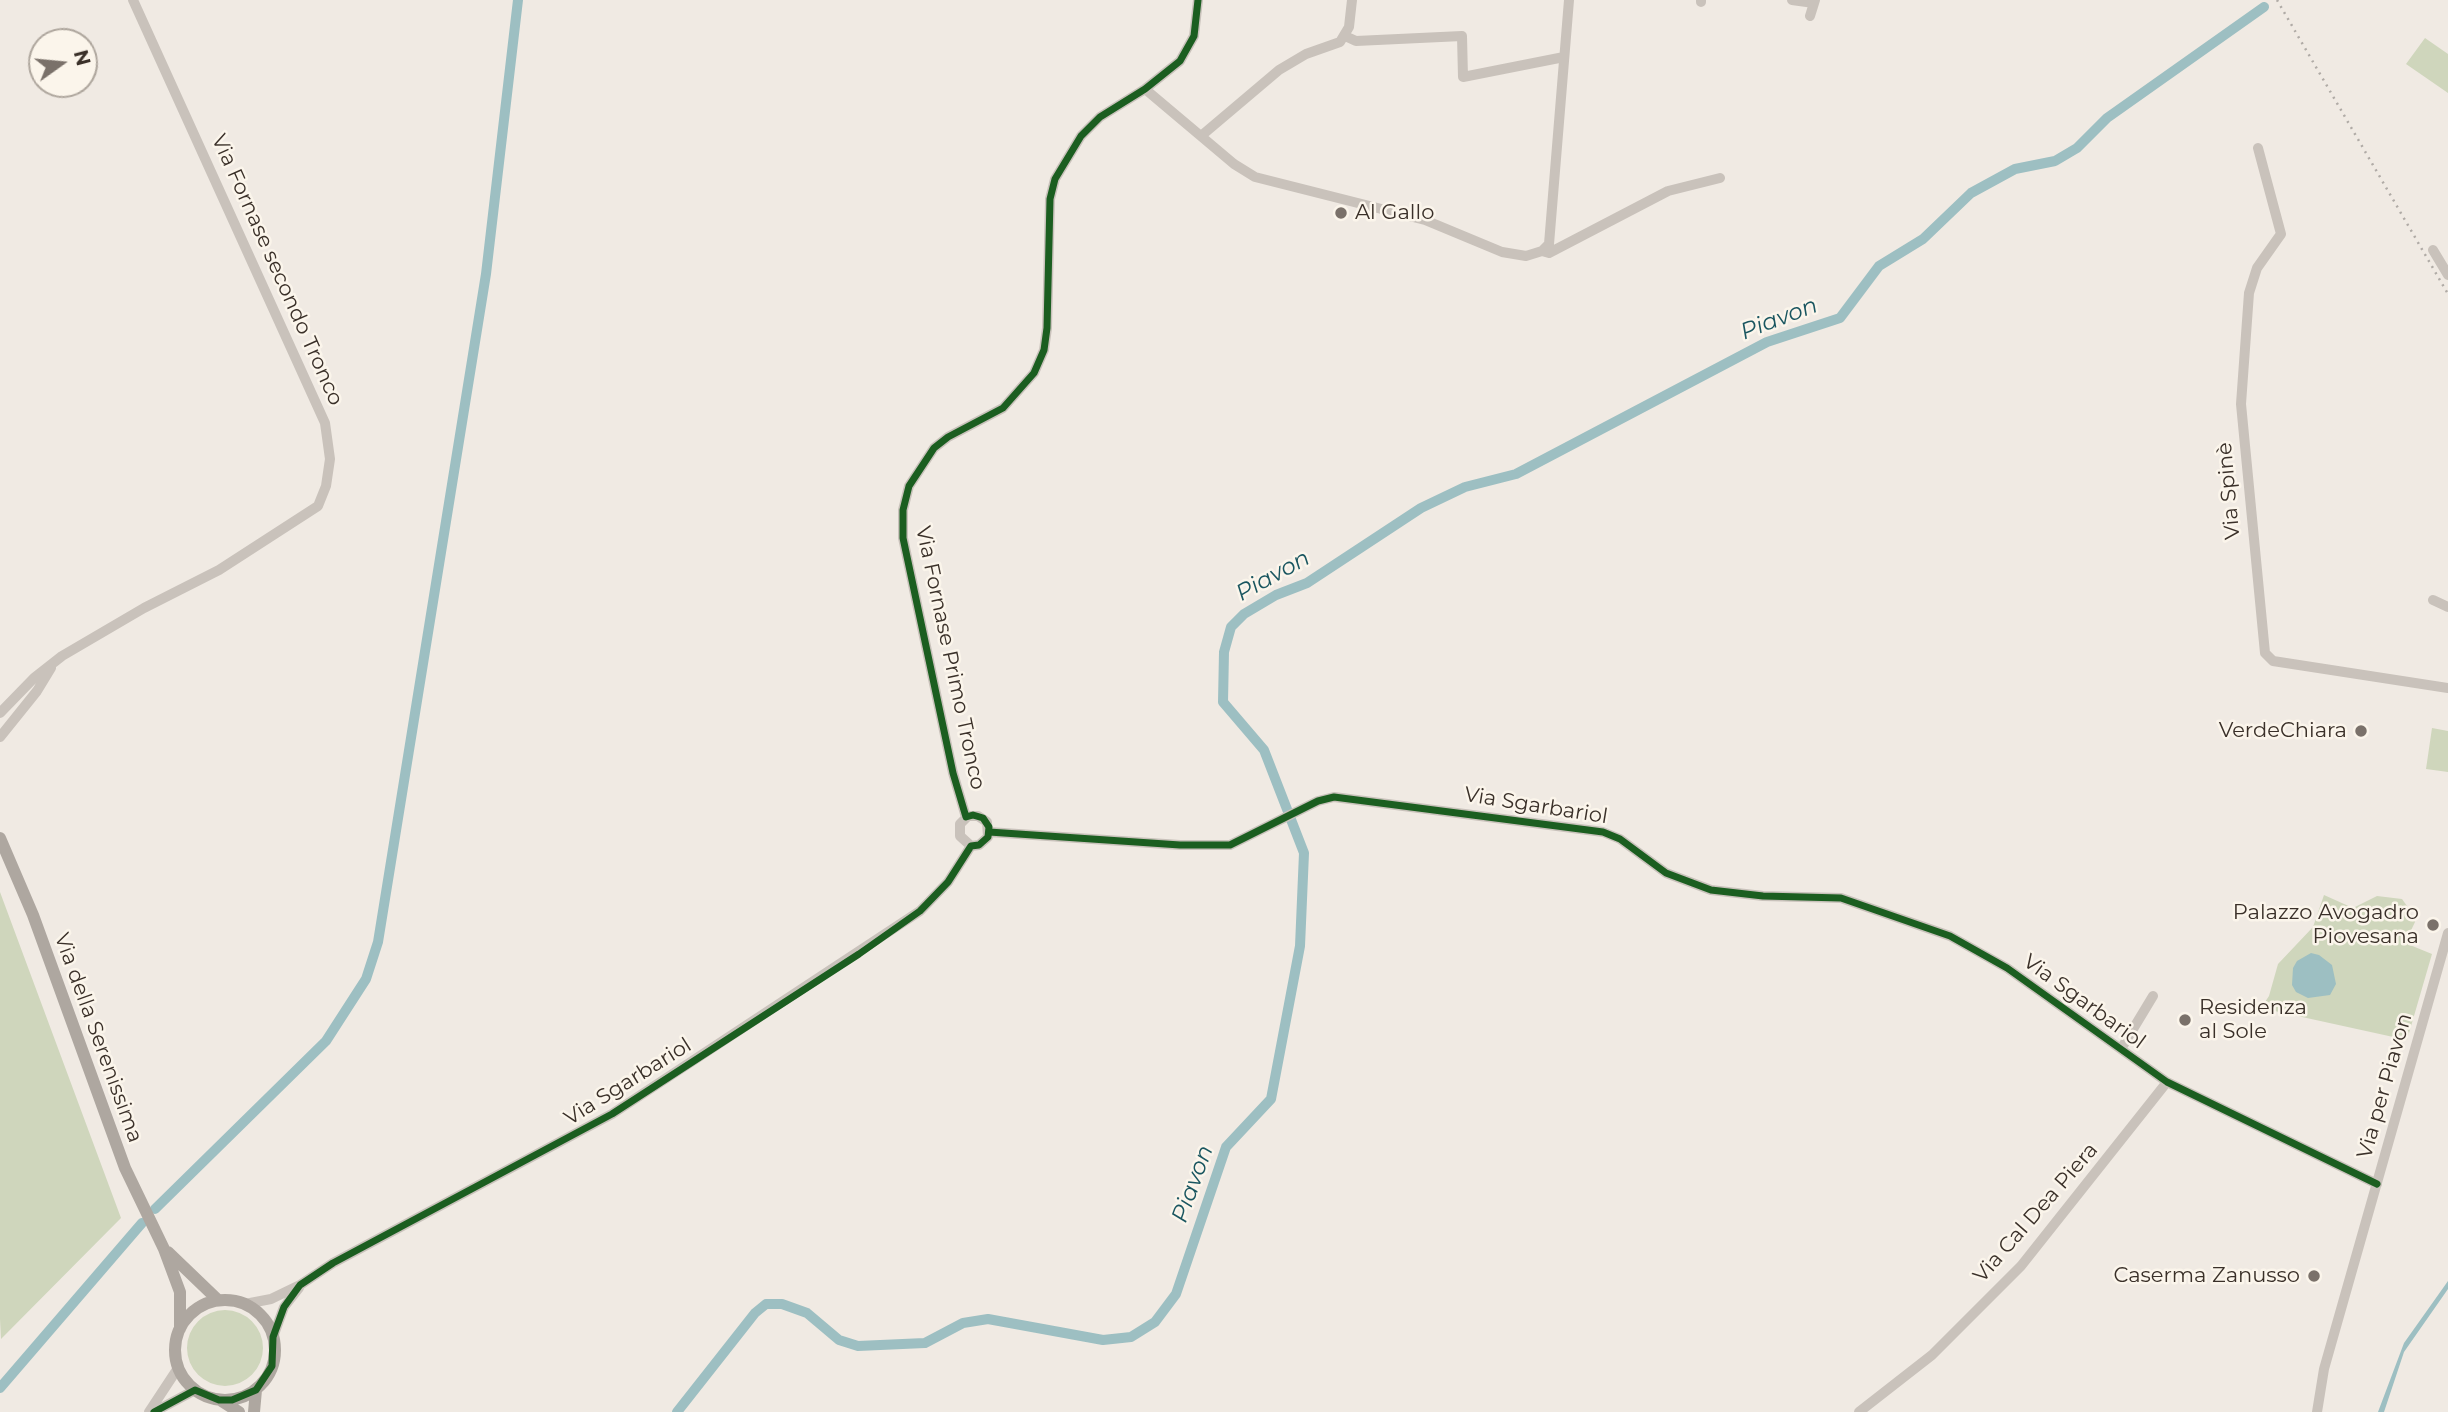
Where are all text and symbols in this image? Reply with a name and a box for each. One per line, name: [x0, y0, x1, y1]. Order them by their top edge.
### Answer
north arrow: [28, 28, 98, 98]
text: N: [69, 48, 95, 68]
street label: Via Fornase secondo Tronco: [206, 131, 348, 409]
place label: Al Gallo: [1355, 200, 1434, 226]
marker: Al Gallo: [1333, 205, 1349, 221]
water label: Piavon: [1737, 292, 1821, 346]
street label: Via Spinè: [2212, 441, 2246, 541]
street label: Via Fornase Primo Tronco: [910, 524, 990, 792]
water label: Piavon: [1231, 544, 1315, 608]
place label: VerdeChiara: [2219, 718, 2347, 744]
marker: VerdeChiara: [2353, 723, 2369, 739]
street label: Via Sgarbariol: [1462, 782, 1610, 830]
place label: Palazzo Avogadro Piovesana: [2233, 900, 2419, 950]
marker: Palazzo Avogadro Piovesana: [2425, 917, 2441, 933]
street label: Via della Serenissima: [48, 930, 148, 1146]
street label: Via Sgarbariol: [2018, 949, 2150, 1055]
place label: Residenza al Sole: [2199, 995, 2307, 1045]
street label: Via per Piavon: [2352, 1010, 2418, 1162]
marker: Residenza al Sole: [2177, 1012, 2193, 1028]
street label: Via Sgarbariol: [560, 1033, 696, 1131]
street label: Via Cal Dea Piera: [1968, 1138, 2104, 1288]
water label: Piavon: [1166, 1142, 1220, 1226]
place label: Caserma Zanusso: [2113, 1263, 2300, 1289]
marker: Caserma Zanusso: [2306, 1268, 2322, 1284]

